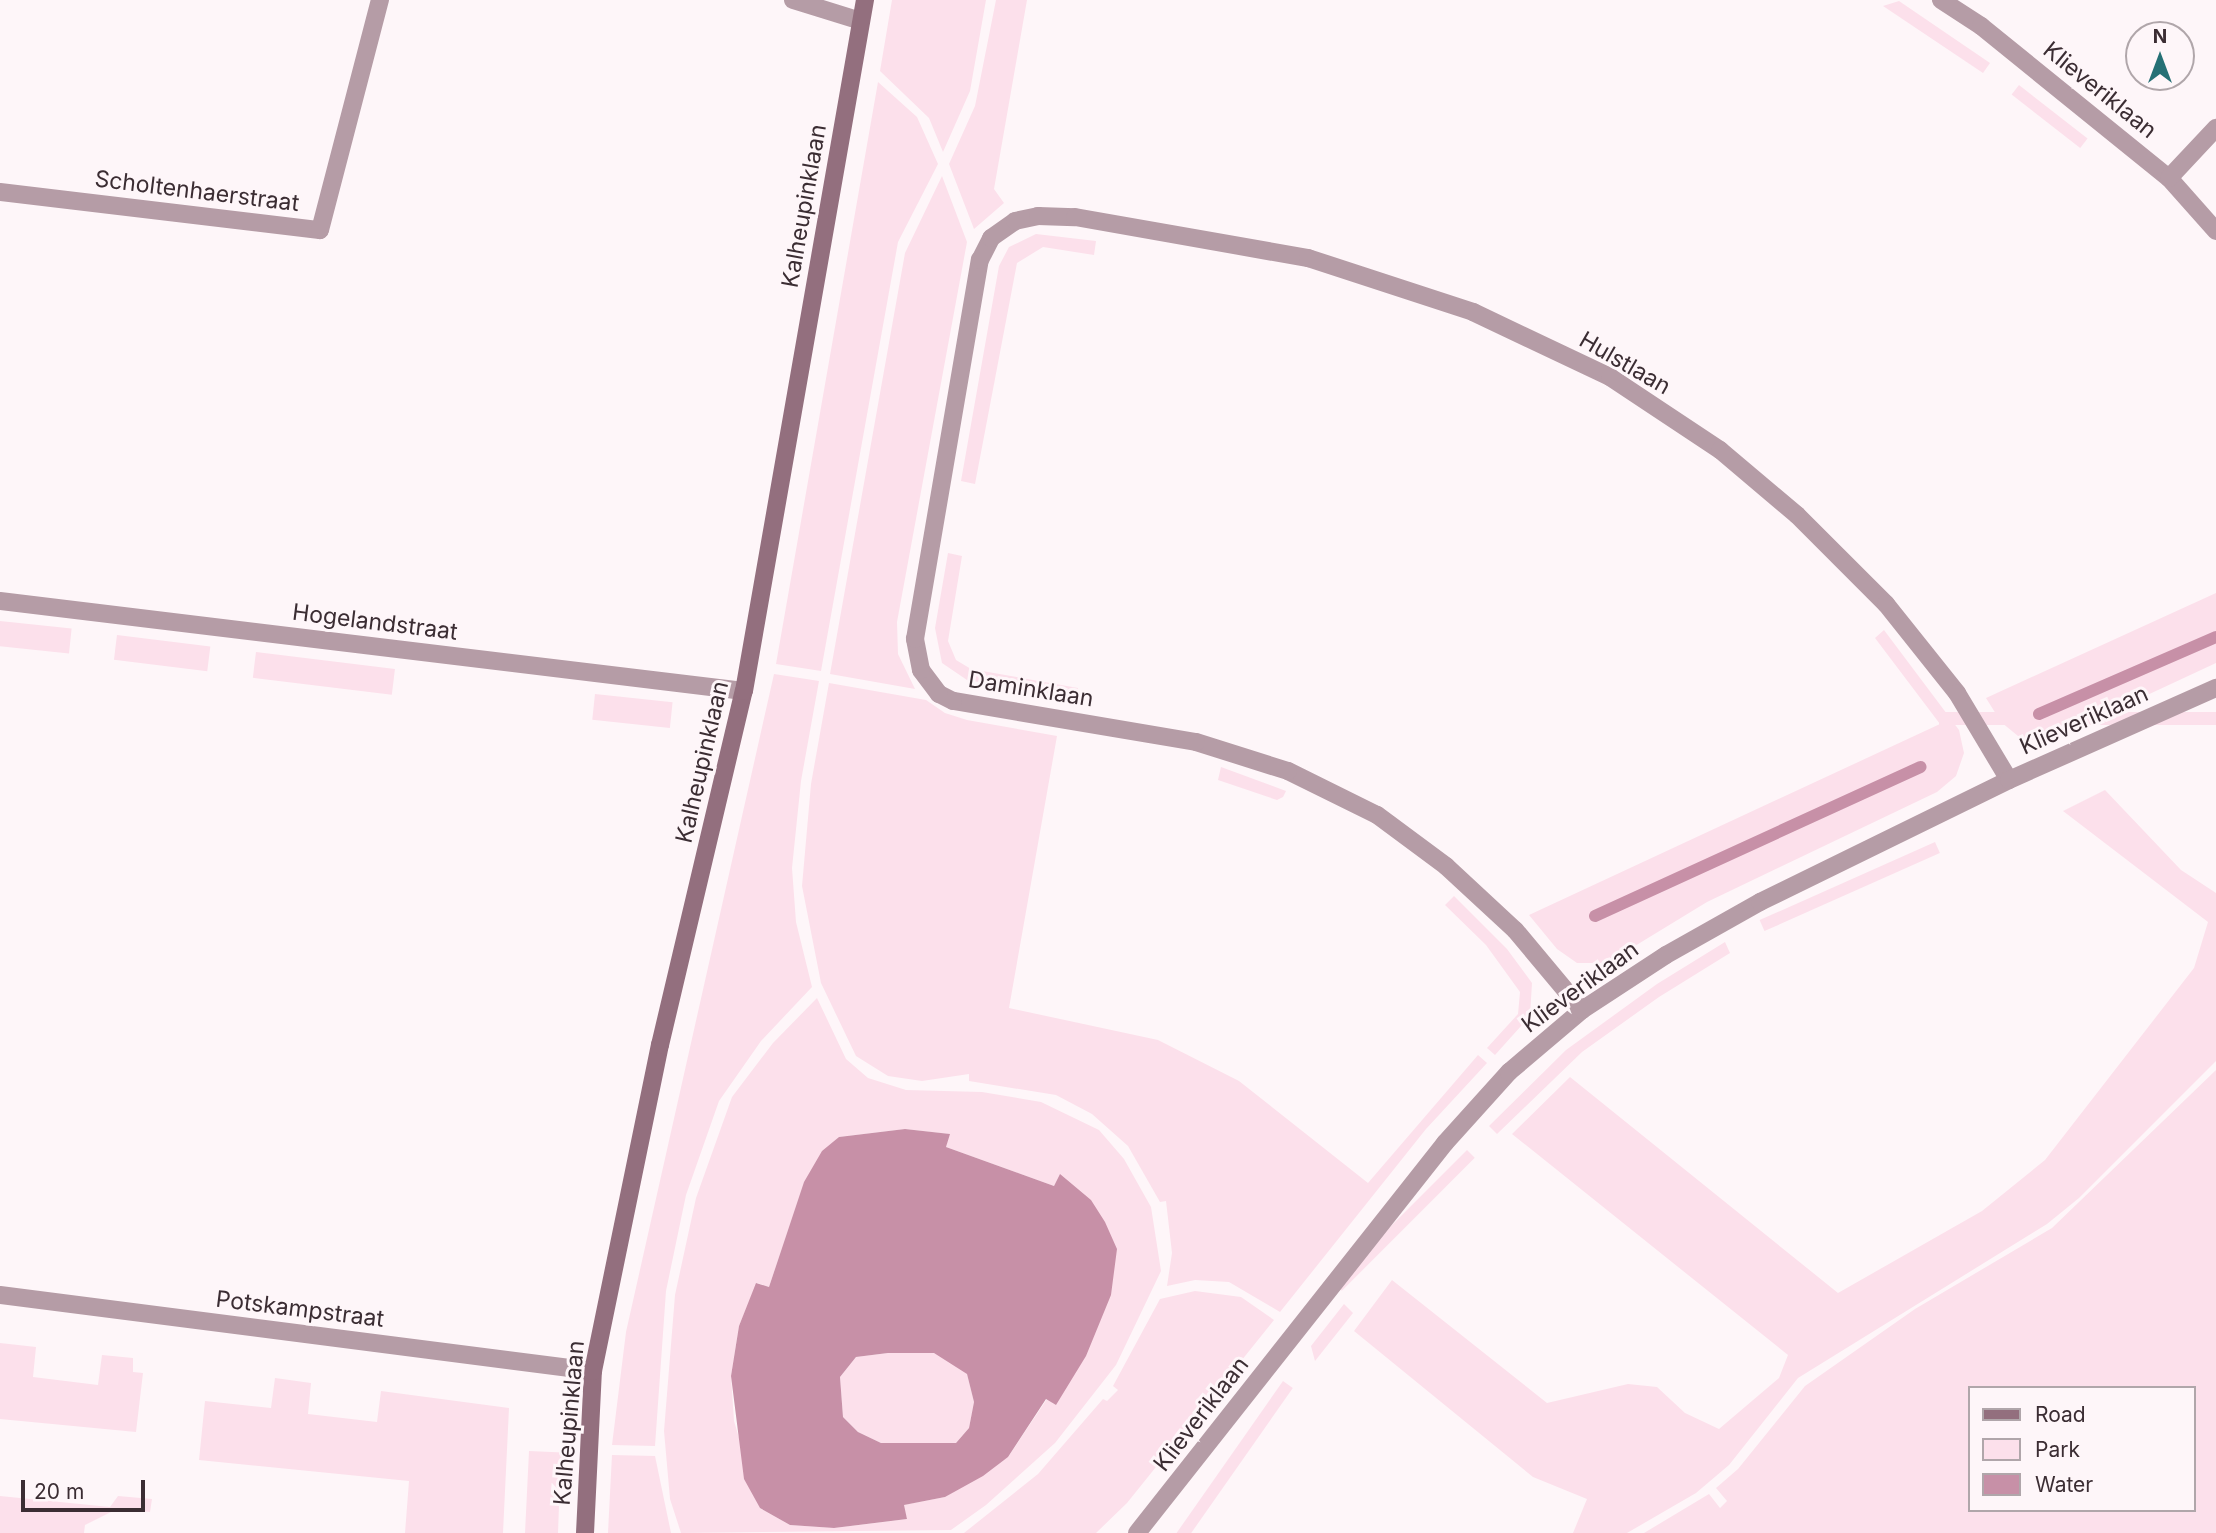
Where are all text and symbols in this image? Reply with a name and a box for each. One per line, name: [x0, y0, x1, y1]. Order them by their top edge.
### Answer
north arrow: [2125, 21, 2195, 91]
text: N: [2153, 25, 2167, 48]
street label: Klieveriklaan: [2038, 36, 2162, 144]
street label: Kalheupinklaan: [776, 122, 832, 290]
street label: Scholtenhaerstraat: [93, 165, 301, 217]
street label: Hulstlaan: [1574, 326, 1676, 400]
street label: Hogelandstraat: [291, 598, 459, 646]
street label: Daminklaan: [966, 665, 1096, 713]
street label: Kalheupinklaan: [670, 678, 734, 846]
street label: Klieveriklaan: [2016, 679, 2152, 761]
street label: Klieveriklaan: [1516, 935, 1644, 1039]
street label: Potskampstraat: [214, 1285, 386, 1333]
street label: Kalheupinklaan: [548, 1339, 590, 1507]
street label: Klieveriklaan: [1148, 1351, 1254, 1477]
legend: [1968, 1386, 2195, 1512]
text: Road: [2035, 1402, 2086, 1427]
text: Park: [2035, 1437, 2080, 1462]
scale bar: [24, 1466, 149, 1510]
text: Water: [2035, 1472, 2093, 1497]
text: 20 m: [34, 1479, 84, 1504]

